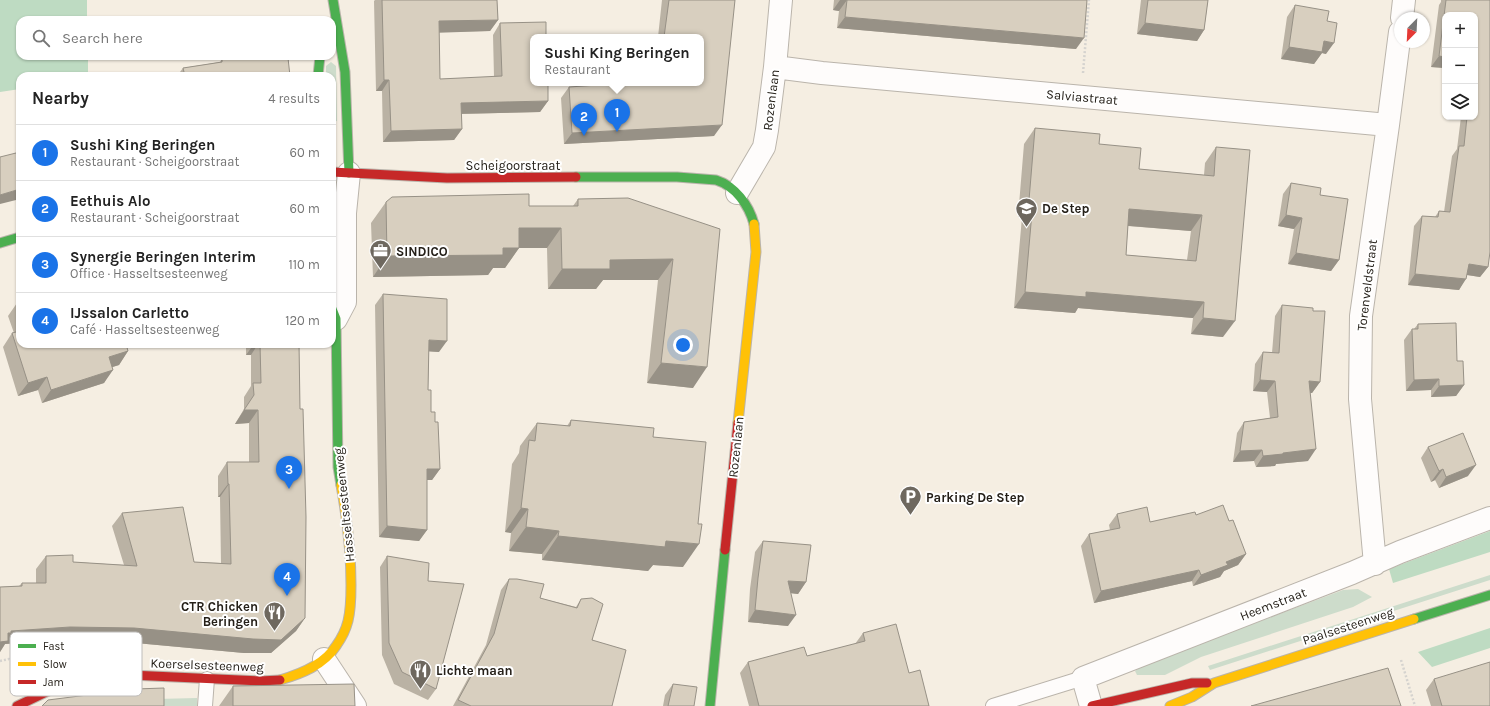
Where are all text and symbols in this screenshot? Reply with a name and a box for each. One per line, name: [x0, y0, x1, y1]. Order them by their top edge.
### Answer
north arrow: [1394, 12, 1430, 48]
map controls: [1442, 12, 1478, 120]
button: +: [1442, 12, 1478, 48]
search box: [16, 16, 336, 60]
icon: search: [30, 27, 52, 49]
text: Search here: [62, 29, 143, 47]
popup: [530, 34, 704, 86]
text: Sushi King Beringen: [544, 44, 690, 62]
button: −: [1442, 48, 1478, 84]
text: Restaurant: [544, 62, 610, 77]
street label: Rozenlaan: [760, 69, 782, 131]
button: layers: [1442, 84, 1478, 120]
street label: Salviastraat: [1046, 86, 1119, 108]
text: Nearby: [32, 88, 89, 108]
text: 4 results: [268, 91, 320, 106]
pin: 1: [604, 99, 630, 132]
pin: 2: [571, 103, 597, 136]
text: Sushi King Beringen: [70, 136, 215, 154]
text: 1: [43, 145, 47, 160]
text: 60 m: [290, 145, 320, 160]
text: Restaurant · Scheigoorstraat: [70, 154, 239, 169]
street label: Scheigoorstraat: [466, 158, 561, 173]
text: Eethuis Alo: [70, 192, 150, 210]
school or university icon: De Step: [1014, 195, 1040, 228]
text: 2: [41, 201, 49, 216]
text: 60 m: [290, 201, 320, 216]
place label: De Step: [1042, 201, 1089, 216]
text: Restaurant · Scheigoorstraat: [70, 210, 239, 225]
office icon: SINDICO: [368, 238, 394, 271]
street label: Torenveldstraat: [1354, 238, 1380, 332]
place label: SINDICO: [396, 244, 448, 259]
text: Synergie Beringen Interim: [70, 248, 256, 266]
text: 3: [41, 257, 49, 272]
text: 110 m: [288, 257, 320, 272]
text: Office · Hasseltsesteenweg: [70, 266, 228, 281]
text: IJssalon Carletto: [70, 304, 189, 322]
text: 4: [41, 313, 49, 328]
text: 120 m: [285, 313, 320, 328]
text: Café · Hasseltsesteenweg: [70, 322, 219, 337]
your location: [673, 335, 693, 355]
street label: Rozenlaan: [725, 416, 747, 478]
street label: Hasseltsesteenweg: [330, 447, 357, 563]
pin: 3: [276, 456, 302, 489]
parking icon: Parking De Step: [898, 484, 924, 517]
place label: Parking De Step: [926, 490, 1025, 505]
pin: 4: [274, 563, 300, 596]
street label: Heemstraat: [1238, 584, 1308, 624]
place label: CTR Chicken Beringen: [181, 599, 258, 629]
restaurant icon: CTR Chicken Beringen: [261, 600, 287, 633]
street label: Paalsesteenweg: [1300, 604, 1396, 648]
legend: [10, 632, 142, 696]
text: Fast: [43, 640, 64, 653]
street label: Koerselsesteenweg: [150, 656, 265, 674]
restaurant icon: Lichte maan: [408, 657, 434, 690]
text: Slow: [43, 658, 67, 671]
place label: Lichte maan: [436, 663, 513, 678]
text: Jam: [43, 676, 64, 689]

